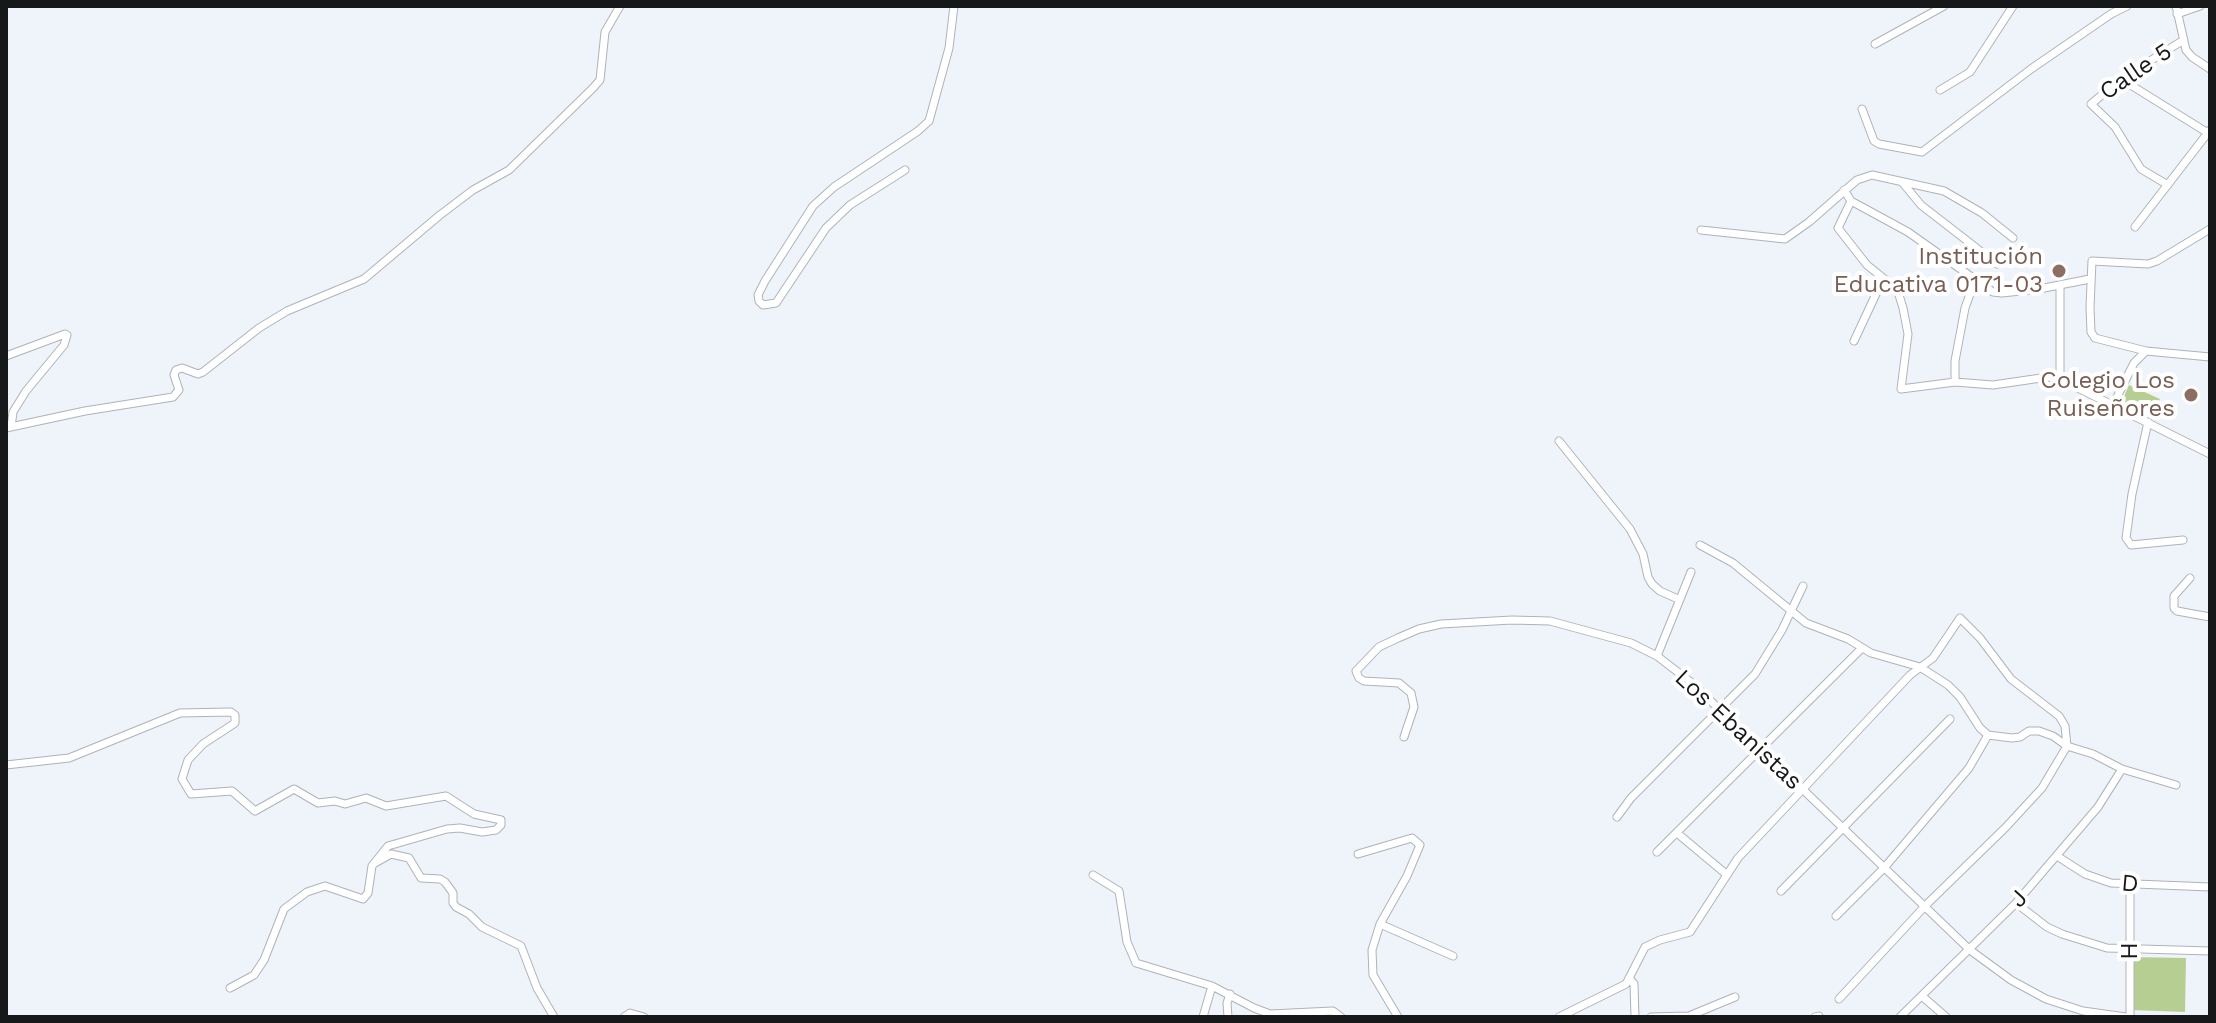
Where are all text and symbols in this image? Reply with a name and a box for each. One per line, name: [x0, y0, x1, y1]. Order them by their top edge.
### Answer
street label: Calle 5: [2094, 37, 2178, 107]
place label: Institución Educativa 0171-03: [1834, 243, 2043, 299]
marker: Institución Educativa 0171-03: [2050, 262, 2068, 280]
place label: Colegio Los Ruiseñores: [2040, 367, 2175, 423]
marker: Colegio Los Ruiseñores: [2182, 386, 2200, 404]
street label: Los Ebanistas: [1668, 664, 1808, 796]
street label: D: [2120, 869, 2140, 899]
street label: J: [2004, 884, 2034, 914]
street label: H: [2116, 942, 2144, 960]

